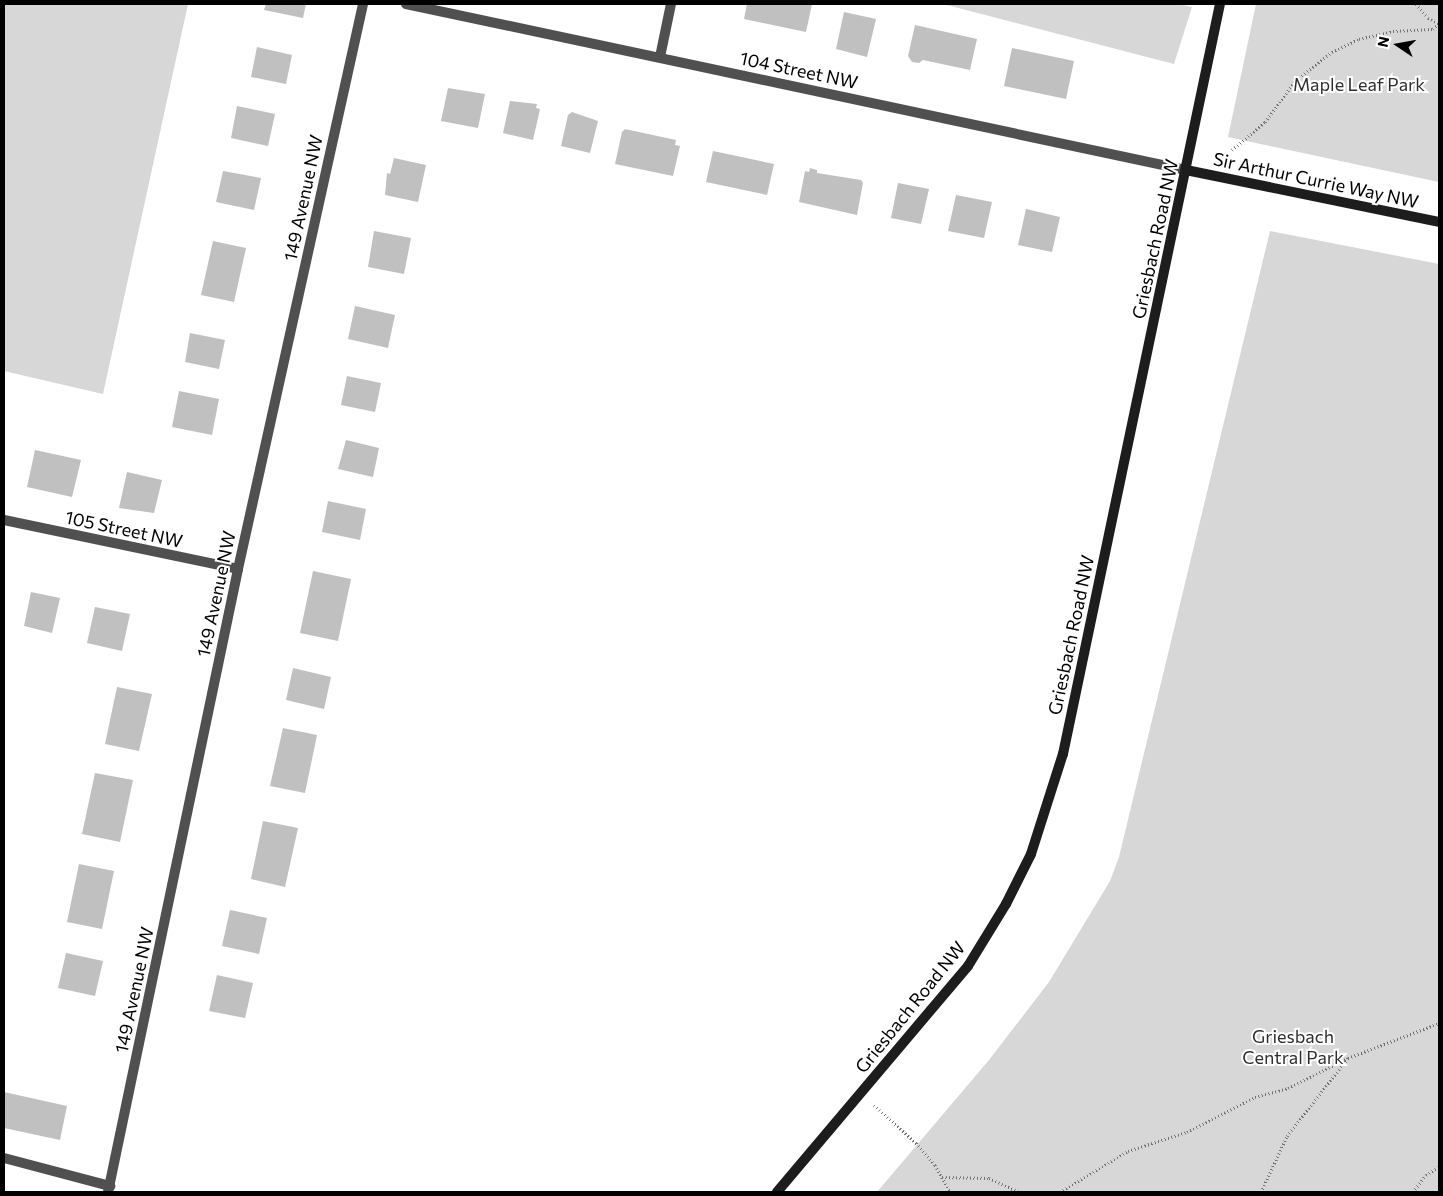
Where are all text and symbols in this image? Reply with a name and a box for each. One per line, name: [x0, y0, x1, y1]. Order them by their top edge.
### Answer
north arrow: [1373, 20, 1423, 70]
text: N: [1373, 35, 1392, 49]
street label: 104 Street NW: [738, 47, 860, 93]
park label: Maple Leaf Park: [1293, 73, 1425, 95]
street label: 149 Avenue NW: [279, 133, 327, 263]
street label: Sir Arthur Currie Way NW: [1211, 148, 1421, 212]
street label: Griesbach Road NW: [1128, 157, 1182, 321]
street label: 105 Street NW: [63, 506, 185, 552]
street label: 149 Avenue NW: [192, 529, 240, 659]
street label: Griesbach Road NW: [1044, 553, 1098, 717]
street label: 149 Avenue NW: [110, 925, 158, 1055]
street label: Griesbach Road NW: [850, 937, 970, 1077]
park label: Griesbach Central Park: [1242, 1026, 1344, 1068]

